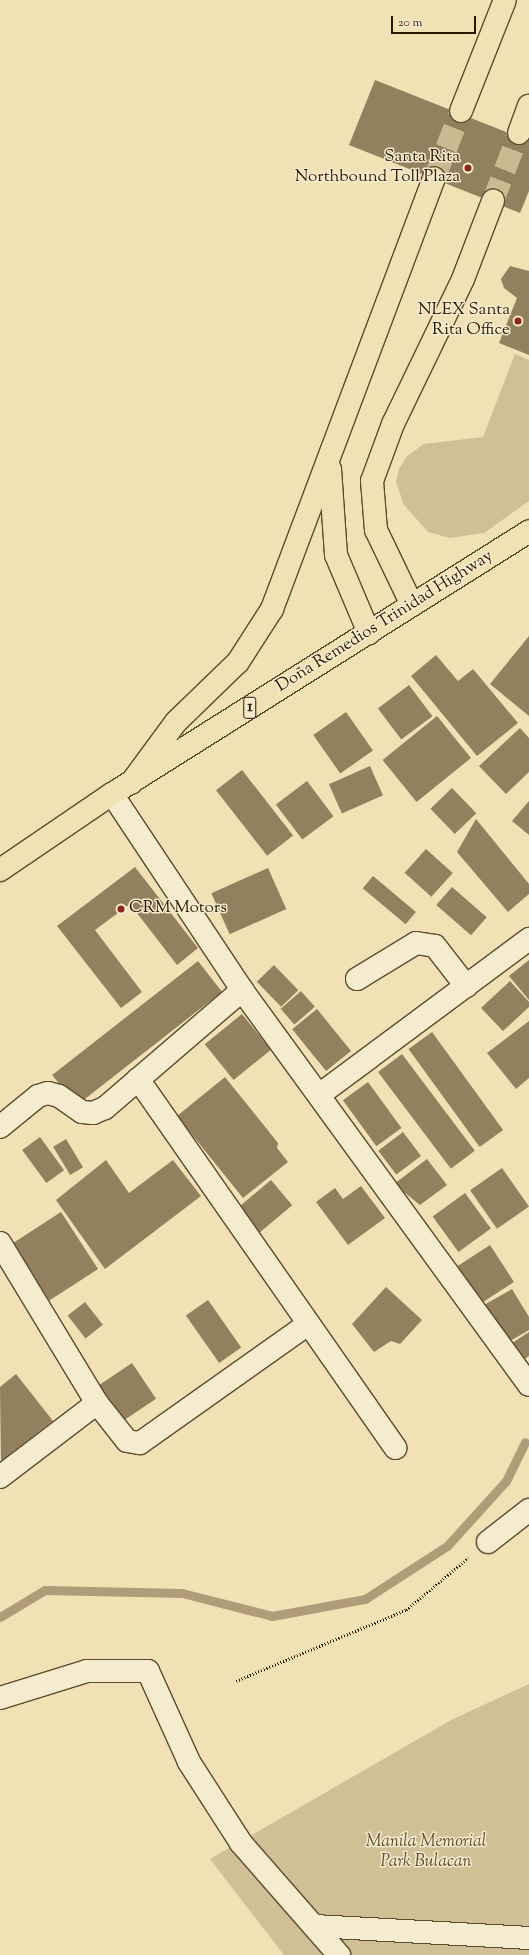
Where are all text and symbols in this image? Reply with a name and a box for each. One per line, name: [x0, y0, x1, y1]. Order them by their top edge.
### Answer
scale bar: [393, 8, 478, 34]
text: 20 m: [398, 14, 422, 32]
place label: Santa Rita Northbound Toll Plaza: [295, 148, 460, 188]
marker: Santa Rita Northbound Toll Plaza: [463, 163, 473, 173]
place label: NLEX Santa Rita Office: [418, 301, 510, 341]
marker: NLEX Santa Rita Office: [513, 316, 523, 326]
street label: Doña Remedios Trinidad Highway: [273, 547, 497, 697]
road number: 1: [243, 694, 257, 722]
place label: CRM Motors: [129, 899, 227, 919]
marker: CRM Motors: [116, 904, 126, 914]
park label: Manila Memorial Park Bulacan: [366, 1833, 486, 1873]

